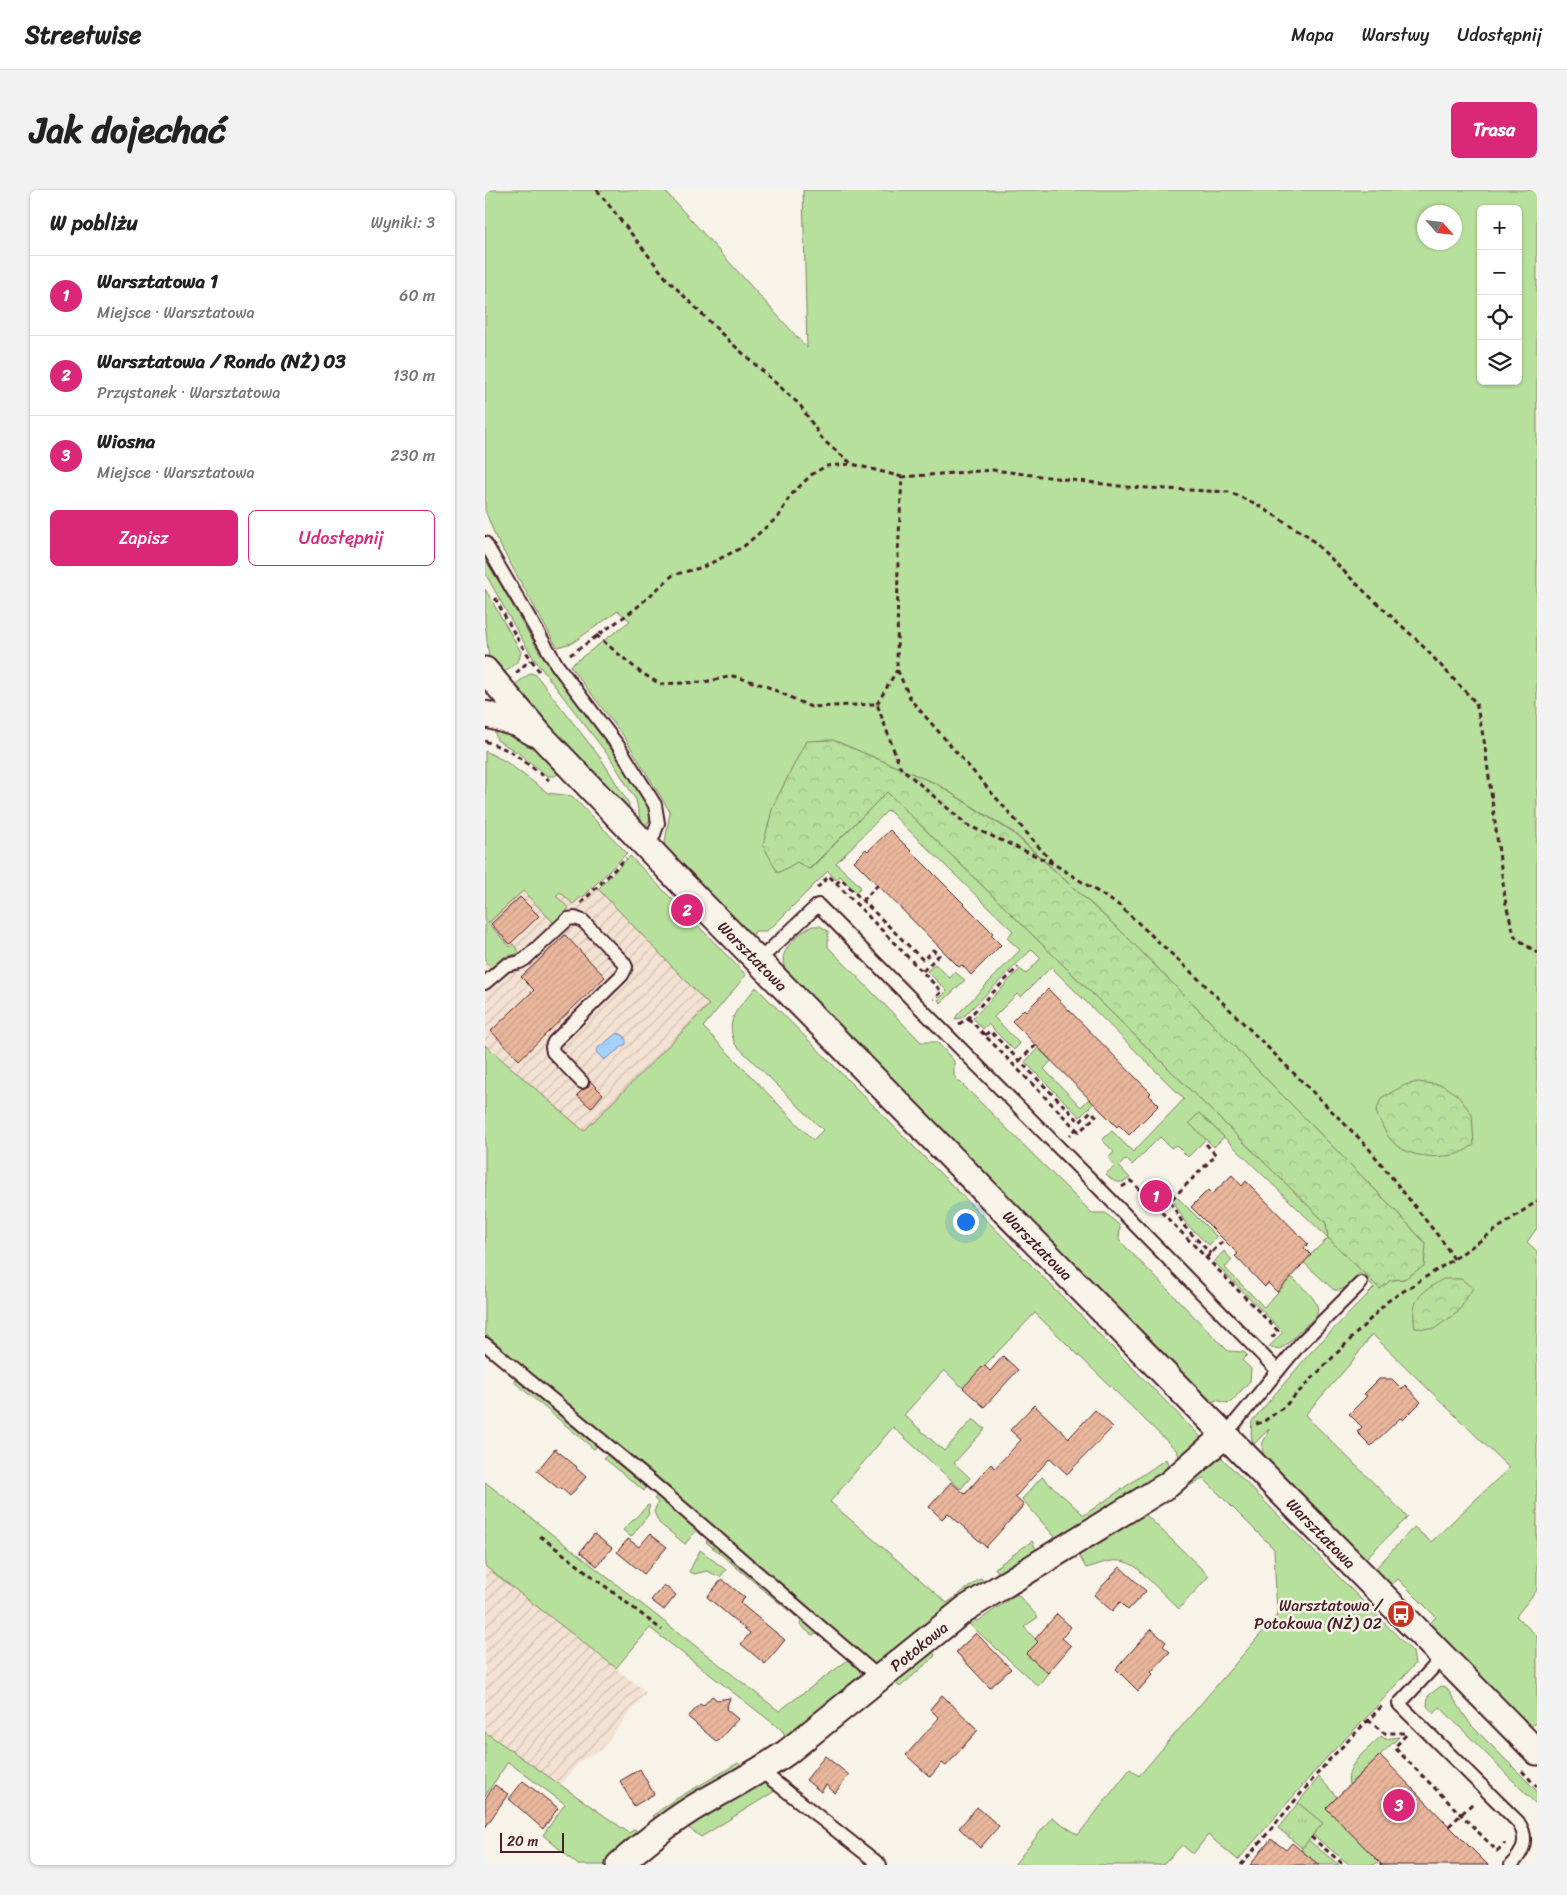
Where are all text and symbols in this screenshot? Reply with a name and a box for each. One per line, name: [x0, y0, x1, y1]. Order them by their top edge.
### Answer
text: Streetwise: [25, 14, 141, 56]
text: Mapa: [1291, 19, 1334, 51]
text: Warstwy: [1362, 19, 1429, 51]
text: Udostępnij: [1457, 19, 1542, 51]
text: Jak dojechać: [30, 99, 226, 161]
button: Trasa: [1451, 102, 1537, 158]
text: W pobliżu: [50, 204, 138, 242]
north arrow: [1417, 205, 1462, 250]
map controls: [1477, 205, 1522, 385]
button: +: [1477, 205, 1522, 250]
text: Wyniki: 3: [371, 208, 435, 237]
button: −: [1477, 250, 1522, 295]
text: Warsztatowa 1: [97, 265, 218, 298]
text: 1: [63, 281, 69, 310]
text: 60 m: [399, 281, 435, 310]
button: locate: [1477, 295, 1522, 340]
text: Miejsce · Warsztatowa: [97, 298, 254, 327]
button: layers: [1477, 340, 1522, 385]
text: Warsztatowa / Rondo (NŻ) 03: [97, 345, 346, 378]
text: 2: [61, 361, 71, 390]
text: 130 m: [393, 361, 435, 390]
text: Przystanek · Warsztatowa: [97, 378, 280, 407]
text: Wiosna: [97, 425, 155, 458]
text: 3: [62, 441, 70, 470]
text: 230 m: [390, 441, 435, 470]
text: Miejsce · Warsztatowa: [97, 458, 254, 487]
button: Zapisz: [50, 510, 238, 566]
button: Udostępnij: [248, 510, 435, 566]
pin: 2: [671, 891, 703, 929]
street label: Warsztatowa: [710, 914, 795, 999]
pin: 1: [1140, 1177, 1172, 1215]
street label: Warsztatowa: [995, 1203, 1080, 1288]
your location: [953, 1209, 979, 1235]
street label: Warsztatowa: [1279, 1491, 1363, 1576]
place label: Warsztatowa / Potokowa (NŻ) 02: [1254, 1591, 1384, 1638]
bus stop icon: Warsztatowa / Potokowa (NŻ) 02: [1386, 1599, 1416, 1629]
street label: Potokowa: [883, 1614, 955, 1679]
pin: 3: [1383, 1786, 1415, 1824]
text: 20 m: [507, 1829, 538, 1854]
scale bar: [500, 1830, 564, 1853]

